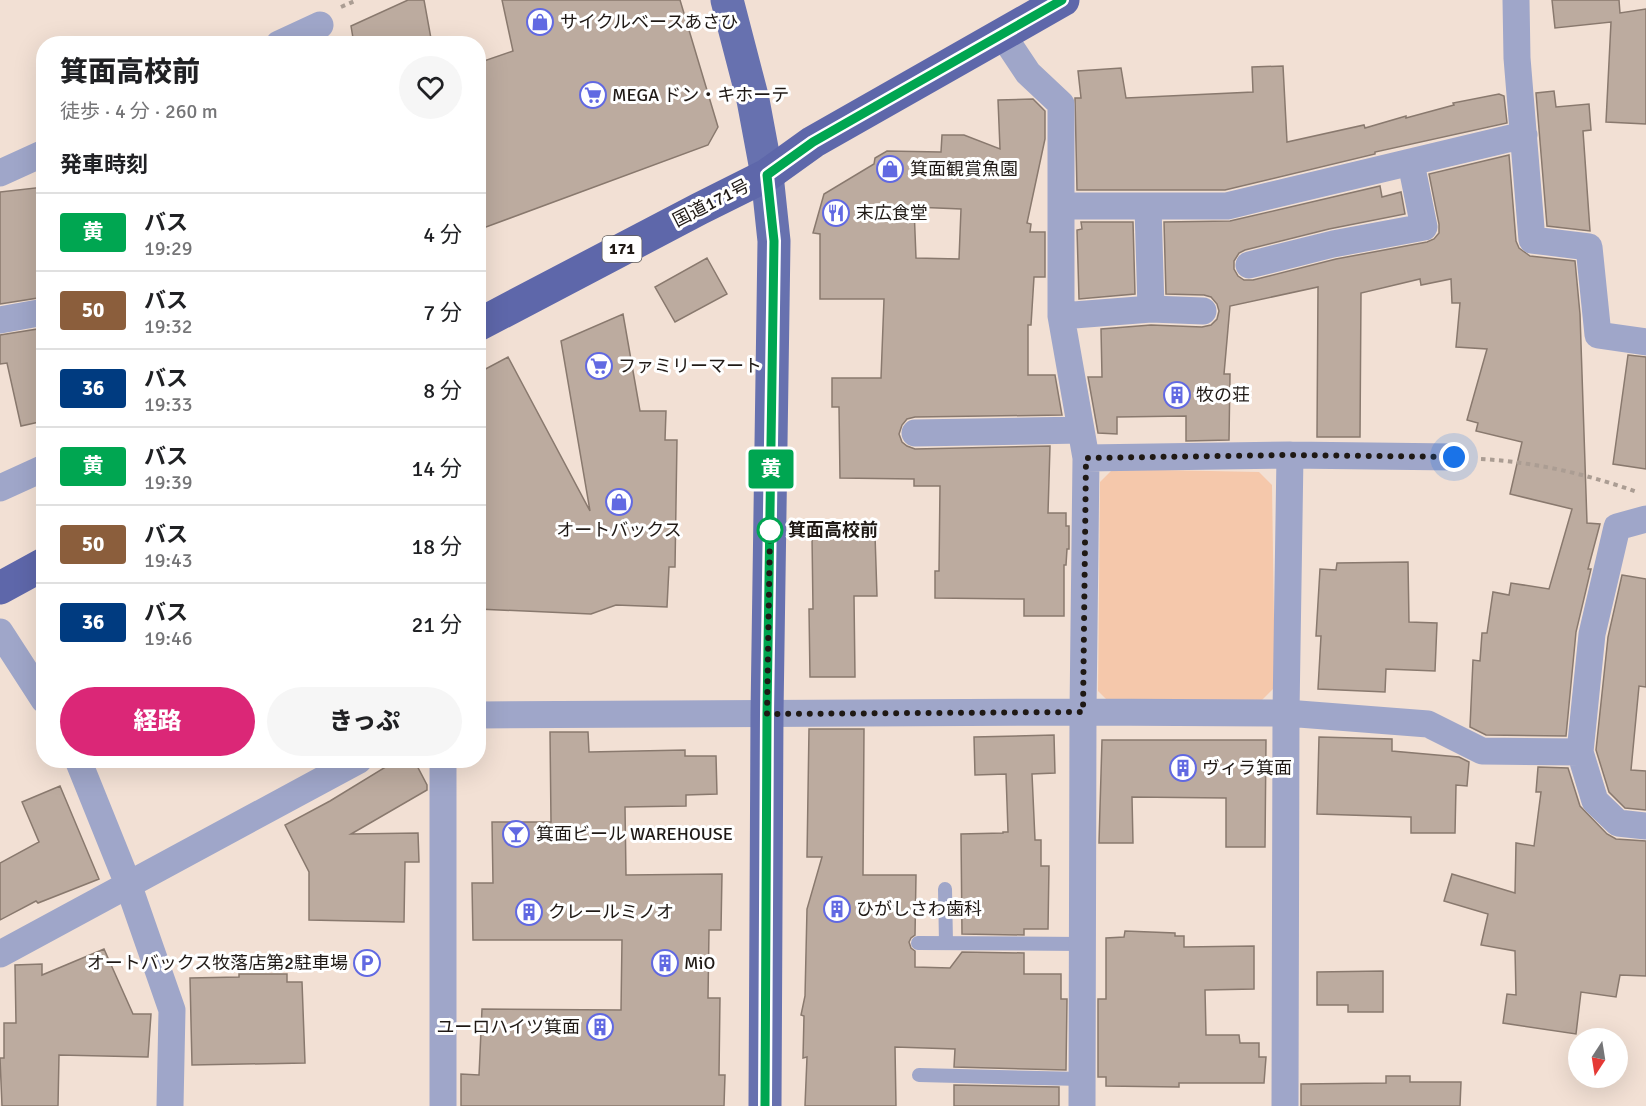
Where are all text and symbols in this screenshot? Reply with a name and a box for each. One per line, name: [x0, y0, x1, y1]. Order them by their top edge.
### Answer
shop icon: サイクルベースあさひ: [525, 7, 555, 37]
place label: サイクルベースあさひ: [560, 11, 738, 33]
text: 箕面高校前: [60, 55, 200, 89]
button: heart: [399, 56, 462, 119]
supermarket icon: MEGA ドン・キホーテ: [578, 80, 608, 110]
place label: MEGA ドン・キホーテ: [612, 84, 789, 106]
text: 徒歩 · 4 分 · 260 m: [60, 99, 218, 124]
text: 発車時刻: [60, 151, 148, 178]
shop icon: 箕面観賞魚園: [875, 154, 905, 184]
place label: 箕面観賞魚園: [910, 158, 1018, 180]
street label: 国道171号: [669, 174, 753, 232]
restaurant icon: 末広食堂: [821, 198, 851, 228]
place label: 末広食堂: [856, 202, 928, 224]
text: バス: [144, 209, 188, 236]
text: 黄: [83, 219, 104, 245]
text: 4 分: [423, 221, 462, 248]
text: 19:29: [144, 236, 193, 261]
road number: 171: [602, 236, 642, 262]
text: バス: [144, 287, 188, 314]
text: 50: [82, 297, 104, 323]
text: 7 分: [423, 299, 462, 326]
text: 19:32: [144, 314, 193, 339]
supermarket icon: ファミリーマート: [584, 351, 614, 381]
place label: ファミリーマート: [618, 355, 762, 377]
text: バス: [144, 365, 188, 392]
text: 36: [82, 375, 104, 401]
text: 8 分: [423, 377, 462, 404]
building icon: 牧の荘: [1162, 380, 1192, 410]
place label: 牧の荘: [1196, 384, 1250, 406]
text: 19:33: [144, 392, 193, 417]
your location: [1439, 442, 1469, 472]
text: バス: [144, 443, 188, 470]
line badge: 黄: [752, 450, 790, 488]
text: 黄: [83, 453, 104, 479]
text: 14 分: [411, 455, 462, 482]
text: 黄: [761, 456, 782, 482]
text: 19:39: [144, 470, 193, 495]
shop icon: オートバックス: [604, 487, 634, 517]
marker: 箕面高校前: [757, 517, 783, 543]
place label: オートバックス: [556, 519, 682, 541]
place label: 箕面高校前: [788, 519, 878, 541]
text: バス: [144, 521, 188, 548]
text: 50: [82, 531, 104, 557]
text: 18 分: [411, 533, 462, 560]
text: 19:43: [144, 548, 193, 573]
text: バス: [144, 599, 188, 626]
text: 36: [82, 609, 104, 635]
text: 21 分: [411, 611, 462, 638]
text: 19:46: [144, 626, 193, 651]
button: 経路: [60, 687, 255, 756]
button: きっぷ: [267, 687, 462, 756]
building icon: ヴィラ箕面: [1168, 753, 1198, 783]
place label: ヴィラ箕面: [1202, 757, 1292, 779]
bar icon: 箕面ビール WAREHOUSE: [501, 819, 531, 849]
place label: 箕面ビール WAREHOUSE: [536, 823, 733, 845]
building icon: ひがしさわ歯科: [822, 894, 852, 924]
building icon: クレールミノオ: [514, 897, 544, 927]
place label: ひがしさわ歯科: [856, 898, 982, 920]
place label: クレールミノオ: [548, 901, 674, 923]
parking icon: オートバックス牧落店第2駐車場: [352, 948, 382, 978]
building icon: MiO: [650, 948, 680, 978]
place label: オートバックス牧落店第2駐車場: [87, 952, 348, 974]
place label: MiO: [684, 952, 715, 974]
building icon: ユーロハイツ箕面: [585, 1012, 615, 1042]
place label: ユーロハイツ箕面: [436, 1016, 580, 1038]
north arrow: [1568, 1028, 1628, 1088]
map controls: [1568, 1028, 1628, 1088]

